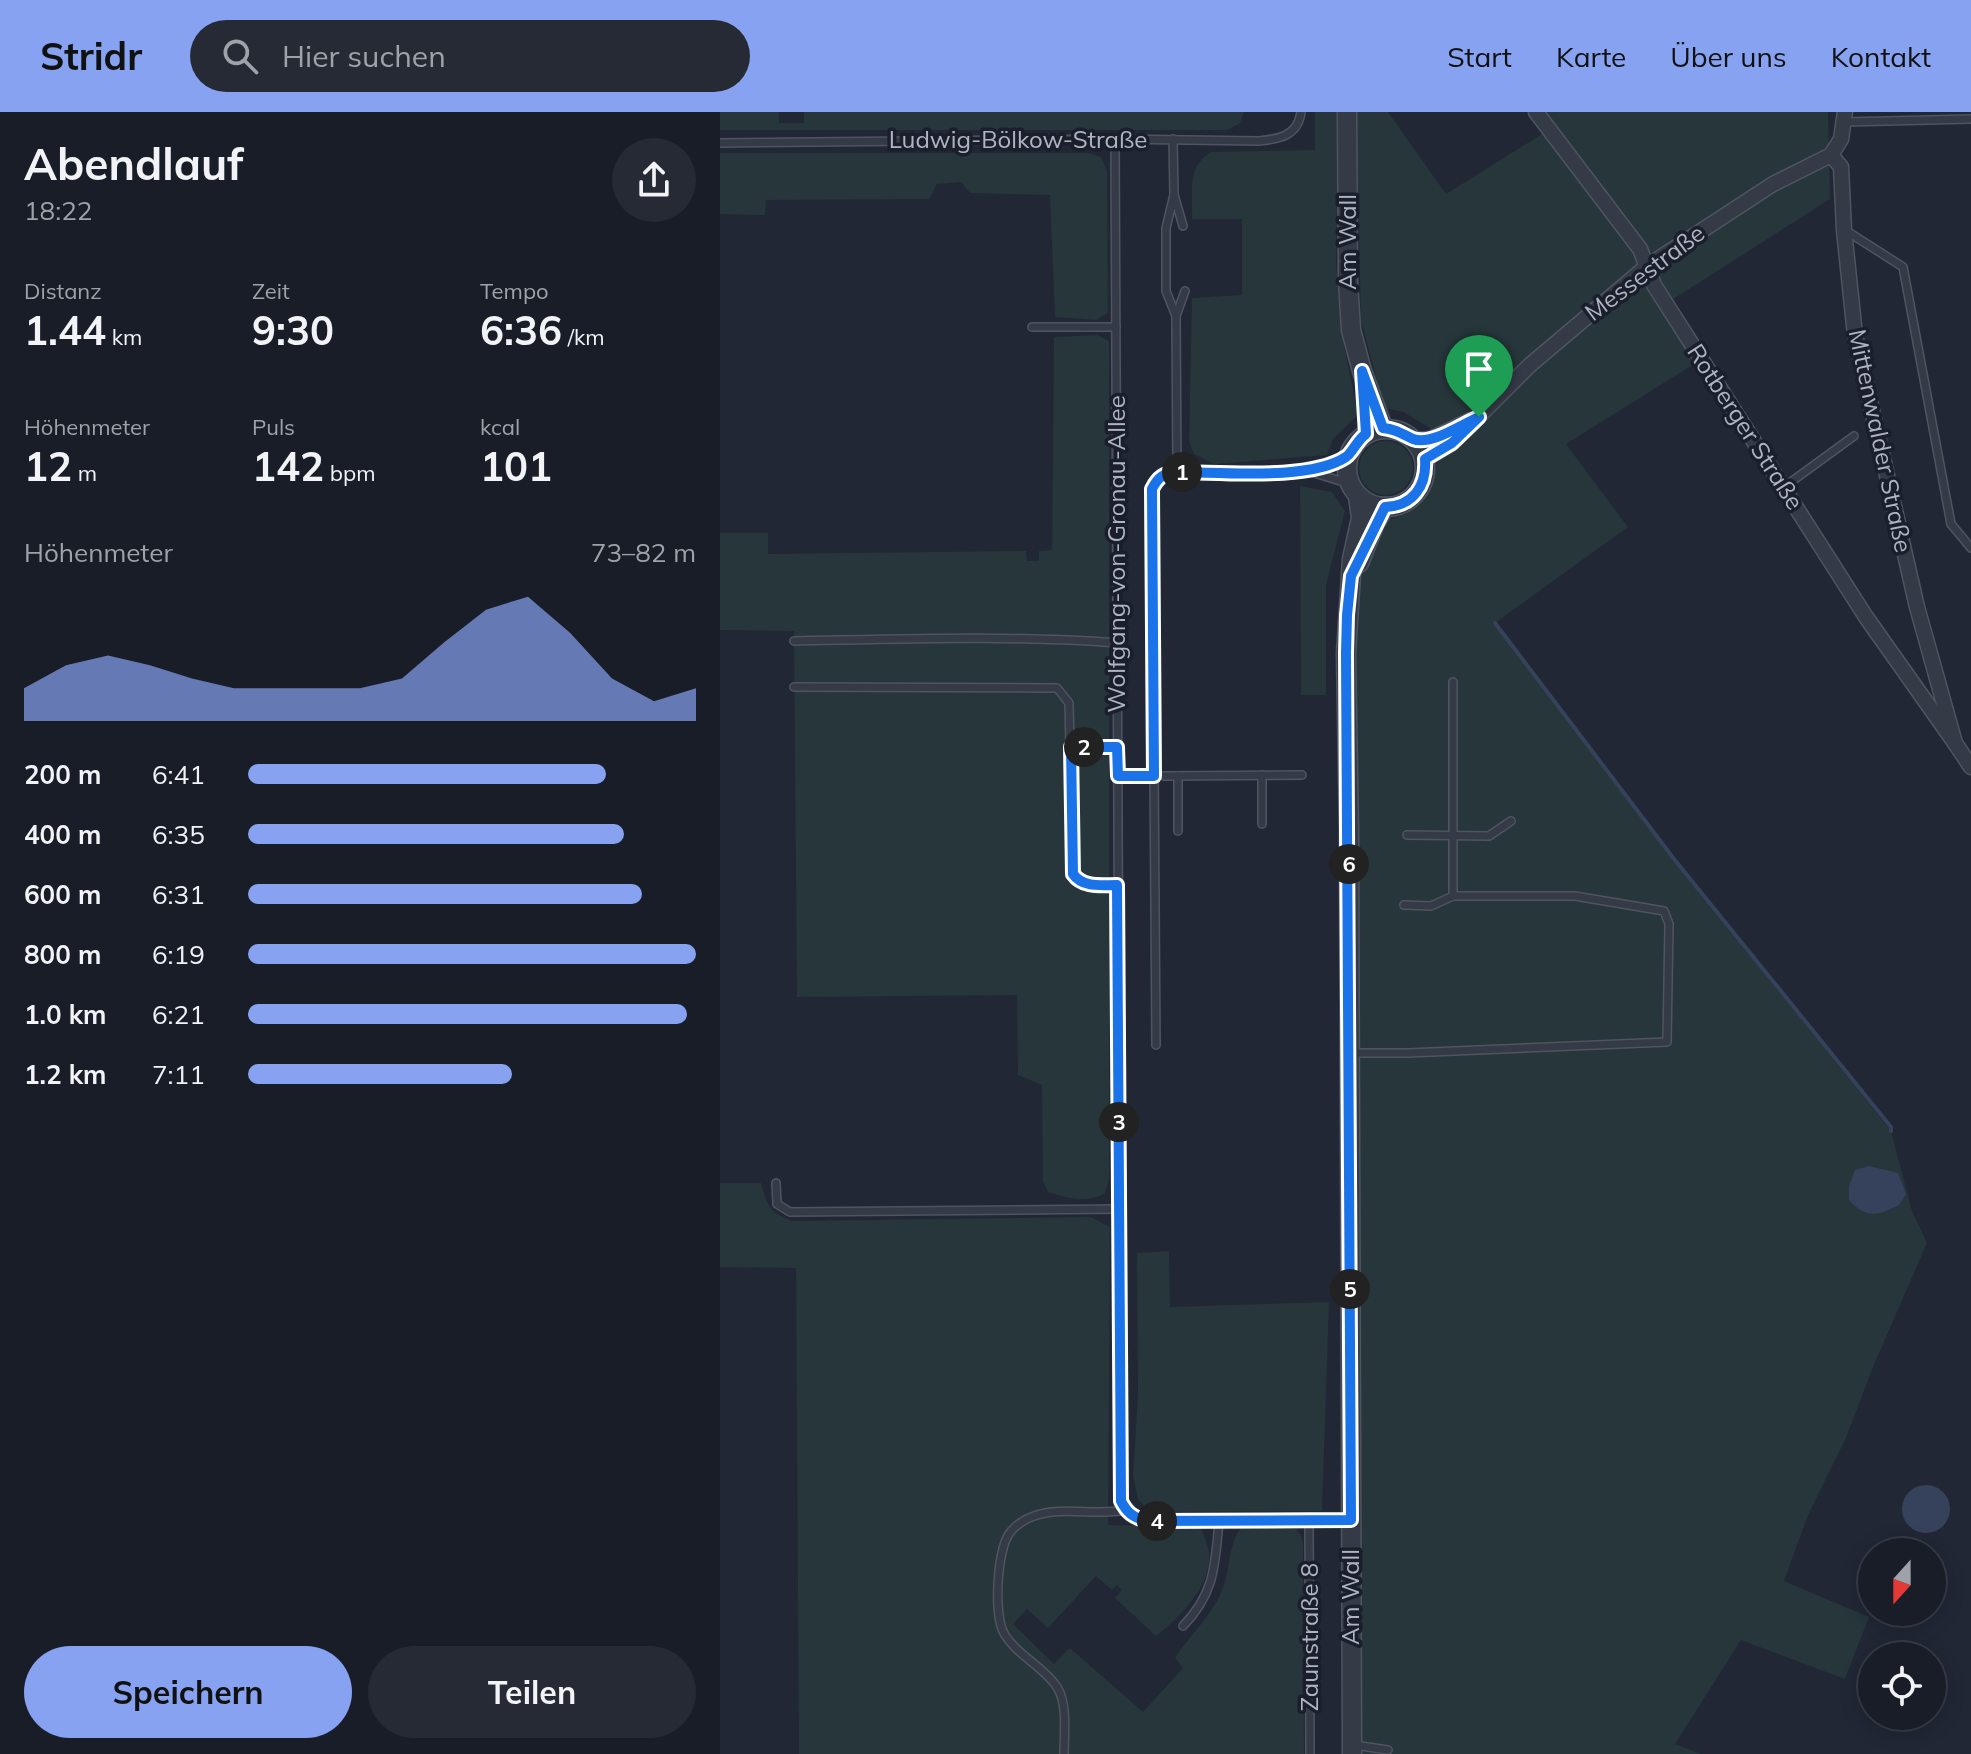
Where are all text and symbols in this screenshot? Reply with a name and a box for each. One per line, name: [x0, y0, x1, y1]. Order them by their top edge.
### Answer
search box: [190, 20, 750, 92]
text: Stridr: [40, 32, 142, 80]
icon: search: [218, 34, 262, 78]
text: Hier suchen: [282, 37, 446, 75]
text: Start: [1447, 39, 1512, 74]
text: Karte: [1556, 39, 1626, 74]
text: Über uns: [1670, 39, 1787, 74]
text: Kontakt: [1831, 39, 1931, 74]
street label: Ludwig-Bölkow-Straße: [889, 124, 1147, 154]
text: Abendlauf: [24, 136, 243, 191]
button: share: [612, 138, 696, 222]
text: 18:22: [24, 194, 92, 227]
street label: Am Wall: [1332, 194, 1362, 290]
street label: Messestraße: [1579, 218, 1710, 327]
text: Distanz: [24, 277, 102, 305]
text: Zeit: [252, 277, 290, 305]
text: Tempo: [480, 277, 549, 305]
text: 1.44: [24, 305, 106, 355]
text: 9:30: [252, 305, 334, 355]
text: 6:36: [480, 305, 562, 355]
text: km: [106, 323, 142, 351]
text: /km: [562, 323, 605, 351]
street label: Mittenwalder Straße: [1843, 326, 1919, 555]
pin: [1445, 335, 1513, 417]
street label: Rotberger Straße: [1681, 338, 1811, 515]
icon: arrive: [1457, 347, 1501, 391]
street label: Wolfgang-von-Gronau-Allee: [1101, 395, 1131, 713]
text: Höhenmeter: [24, 413, 150, 441]
text: Puls: [252, 413, 295, 441]
text: kcal: [480, 413, 520, 441]
text: 12: [24, 441, 72, 491]
text: 142: [252, 441, 324, 491]
text: 101: [480, 441, 552, 491]
pin: 1: [1162, 452, 1202, 492]
text: 1: [1175, 458, 1189, 486]
text: m: [72, 459, 97, 487]
text: bpm: [324, 459, 375, 487]
text: Höhenmeter: [24, 536, 173, 569]
text: 73–82 m: [591, 536, 696, 569]
pin: 2: [1064, 727, 1104, 767]
text: 2: [1077, 733, 1091, 761]
text: 200 m: [24, 758, 101, 791]
text: 6:41: [152, 758, 205, 791]
text: 400 m: [24, 818, 101, 851]
text: 6:35: [152, 818, 205, 851]
pin: 6: [1329, 844, 1369, 884]
text: 6: [1342, 850, 1356, 878]
text: 600 m: [24, 878, 101, 911]
text: 6:31: [152, 878, 205, 911]
text: 800 m: [24, 938, 101, 971]
text: 6:19: [152, 938, 205, 971]
text: 1.0 km: [24, 998, 107, 1031]
text: 6:21: [152, 998, 205, 1031]
text: 1.2 km: [24, 1058, 107, 1091]
text: 7:11: [152, 1058, 205, 1091]
pin: 3: [1099, 1102, 1139, 1142]
text: 3: [1112, 1108, 1126, 1136]
pin: 5: [1330, 1269, 1370, 1309]
text: 5: [1343, 1275, 1357, 1303]
pin: 4: [1137, 1501, 1177, 1541]
text: 4: [1150, 1507, 1164, 1535]
north arrow: [1858, 1538, 1946, 1626]
map controls: [1858, 1538, 1946, 1730]
street label: Am Wall: [1335, 1549, 1365, 1645]
street label: Zaunstraße 8: [1294, 1563, 1324, 1711]
button: locate: [1858, 1642, 1946, 1730]
button: Speichern: [24, 1646, 352, 1738]
button: Teilen: [368, 1646, 696, 1738]

